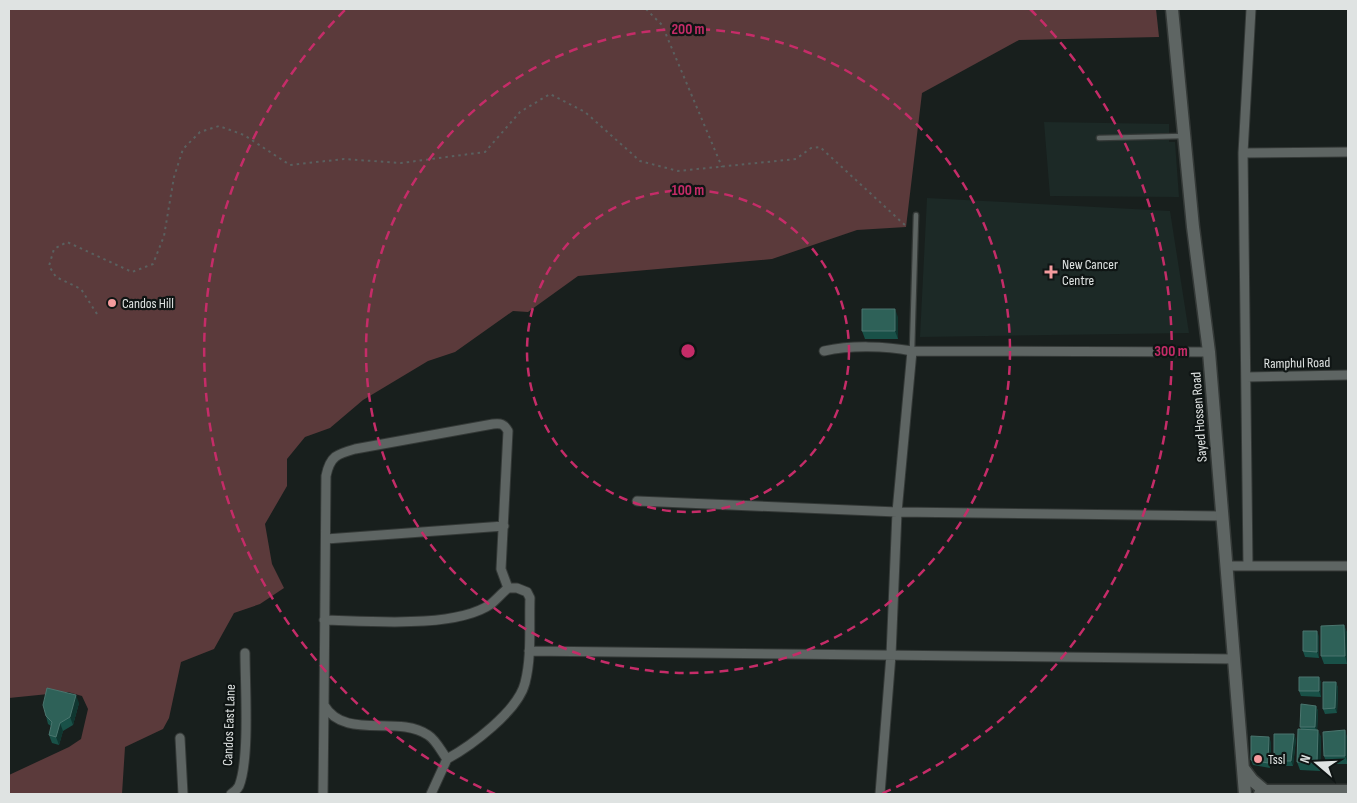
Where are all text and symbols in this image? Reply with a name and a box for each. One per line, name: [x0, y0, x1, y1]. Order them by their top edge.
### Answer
text: 200 m: [671, 20, 705, 39]
text: 100 m: [672, 181, 704, 200]
place label: New Cancer Centre: [1062, 256, 1118, 289]
marker: New Cancer Centre: [1044, 265, 1058, 279]
place label: Candos Hill: [122, 295, 174, 312]
marker: Candos Hill: [106, 297, 118, 309]
centre of rings: [679, 342, 697, 360]
text: 300 m: [1154, 342, 1188, 361]
street label: Ramphul Road: [1264, 354, 1331, 372]
street label: Sayed Hossen Road: [1187, 371, 1211, 463]
street label: Candos East Lane: [219, 684, 239, 766]
north arrow: [1292, 738, 1342, 788]
place label: Tssl: [1268, 751, 1285, 768]
marker: Tssl: [1252, 753, 1264, 765]
text: N: [1296, 753, 1314, 765]

